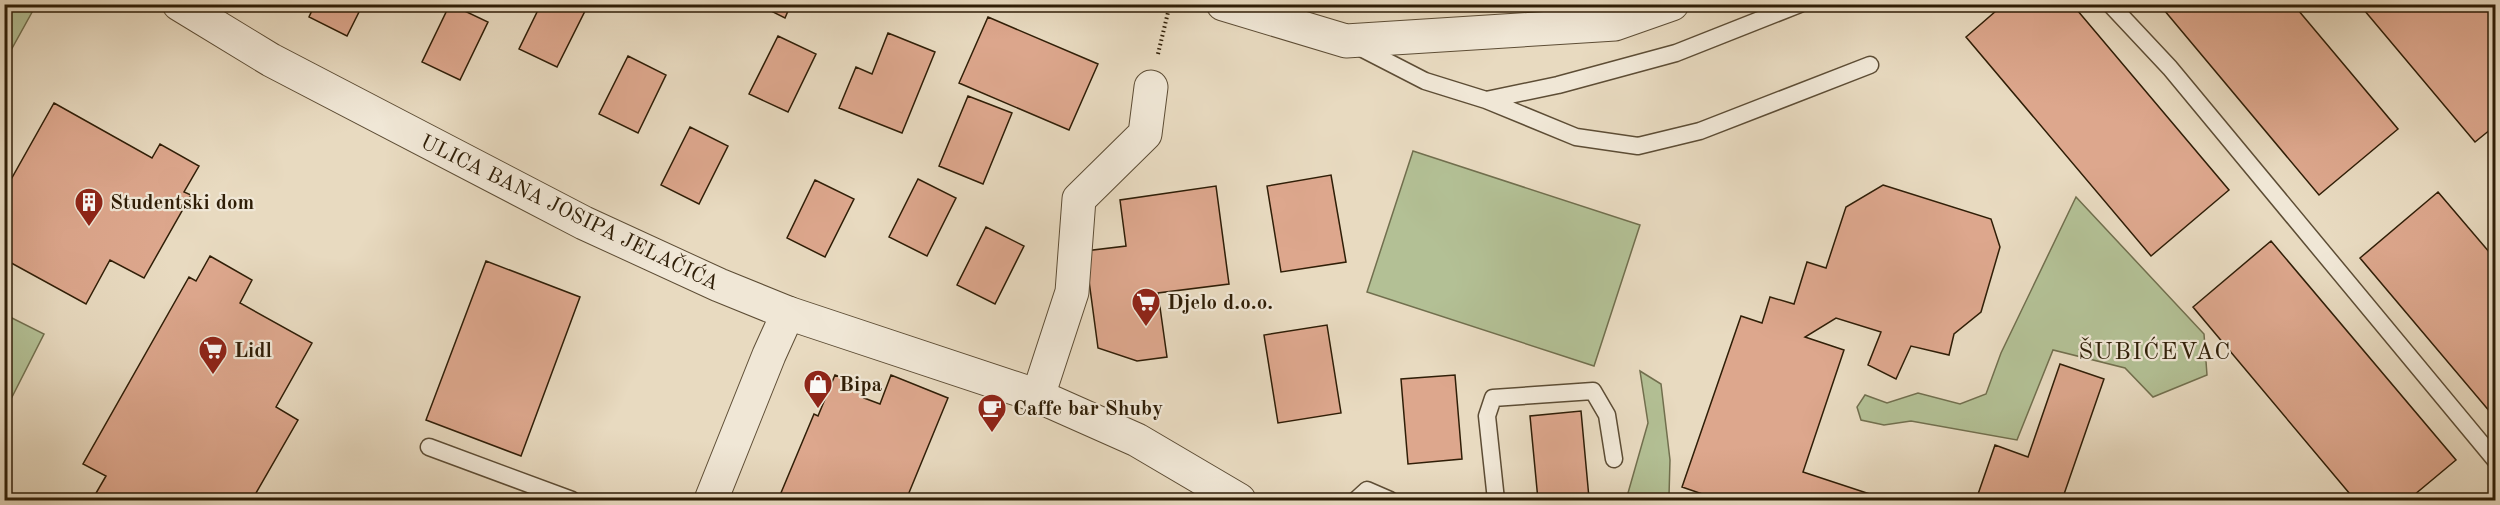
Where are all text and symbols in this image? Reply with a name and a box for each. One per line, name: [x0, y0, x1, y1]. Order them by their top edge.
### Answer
street label: ULICA BANA JOSIPA JELAČIĆA: [417, 127, 724, 295]
building icon: Studentski dom: [73, 186, 105, 228]
place label: Studentski dom: [110, 193, 255, 214]
supermarket icon: Djelo d.o.o.: [1130, 286, 1162, 328]
place label: Djelo d.o.o.: [1167, 293, 1273, 314]
supermarket icon: Lidl: [197, 334, 229, 376]
district label: ŠUBIĆEVAC: [2078, 336, 2232, 365]
place label: Lidl: [234, 341, 272, 362]
shop icon: Bipa: [802, 368, 834, 410]
place label: Bipa: [839, 375, 883, 396]
cafe icon: Caffe bar Shuby: [976, 392, 1008, 434]
place label: Caffe bar Shuby: [1013, 399, 1163, 420]

